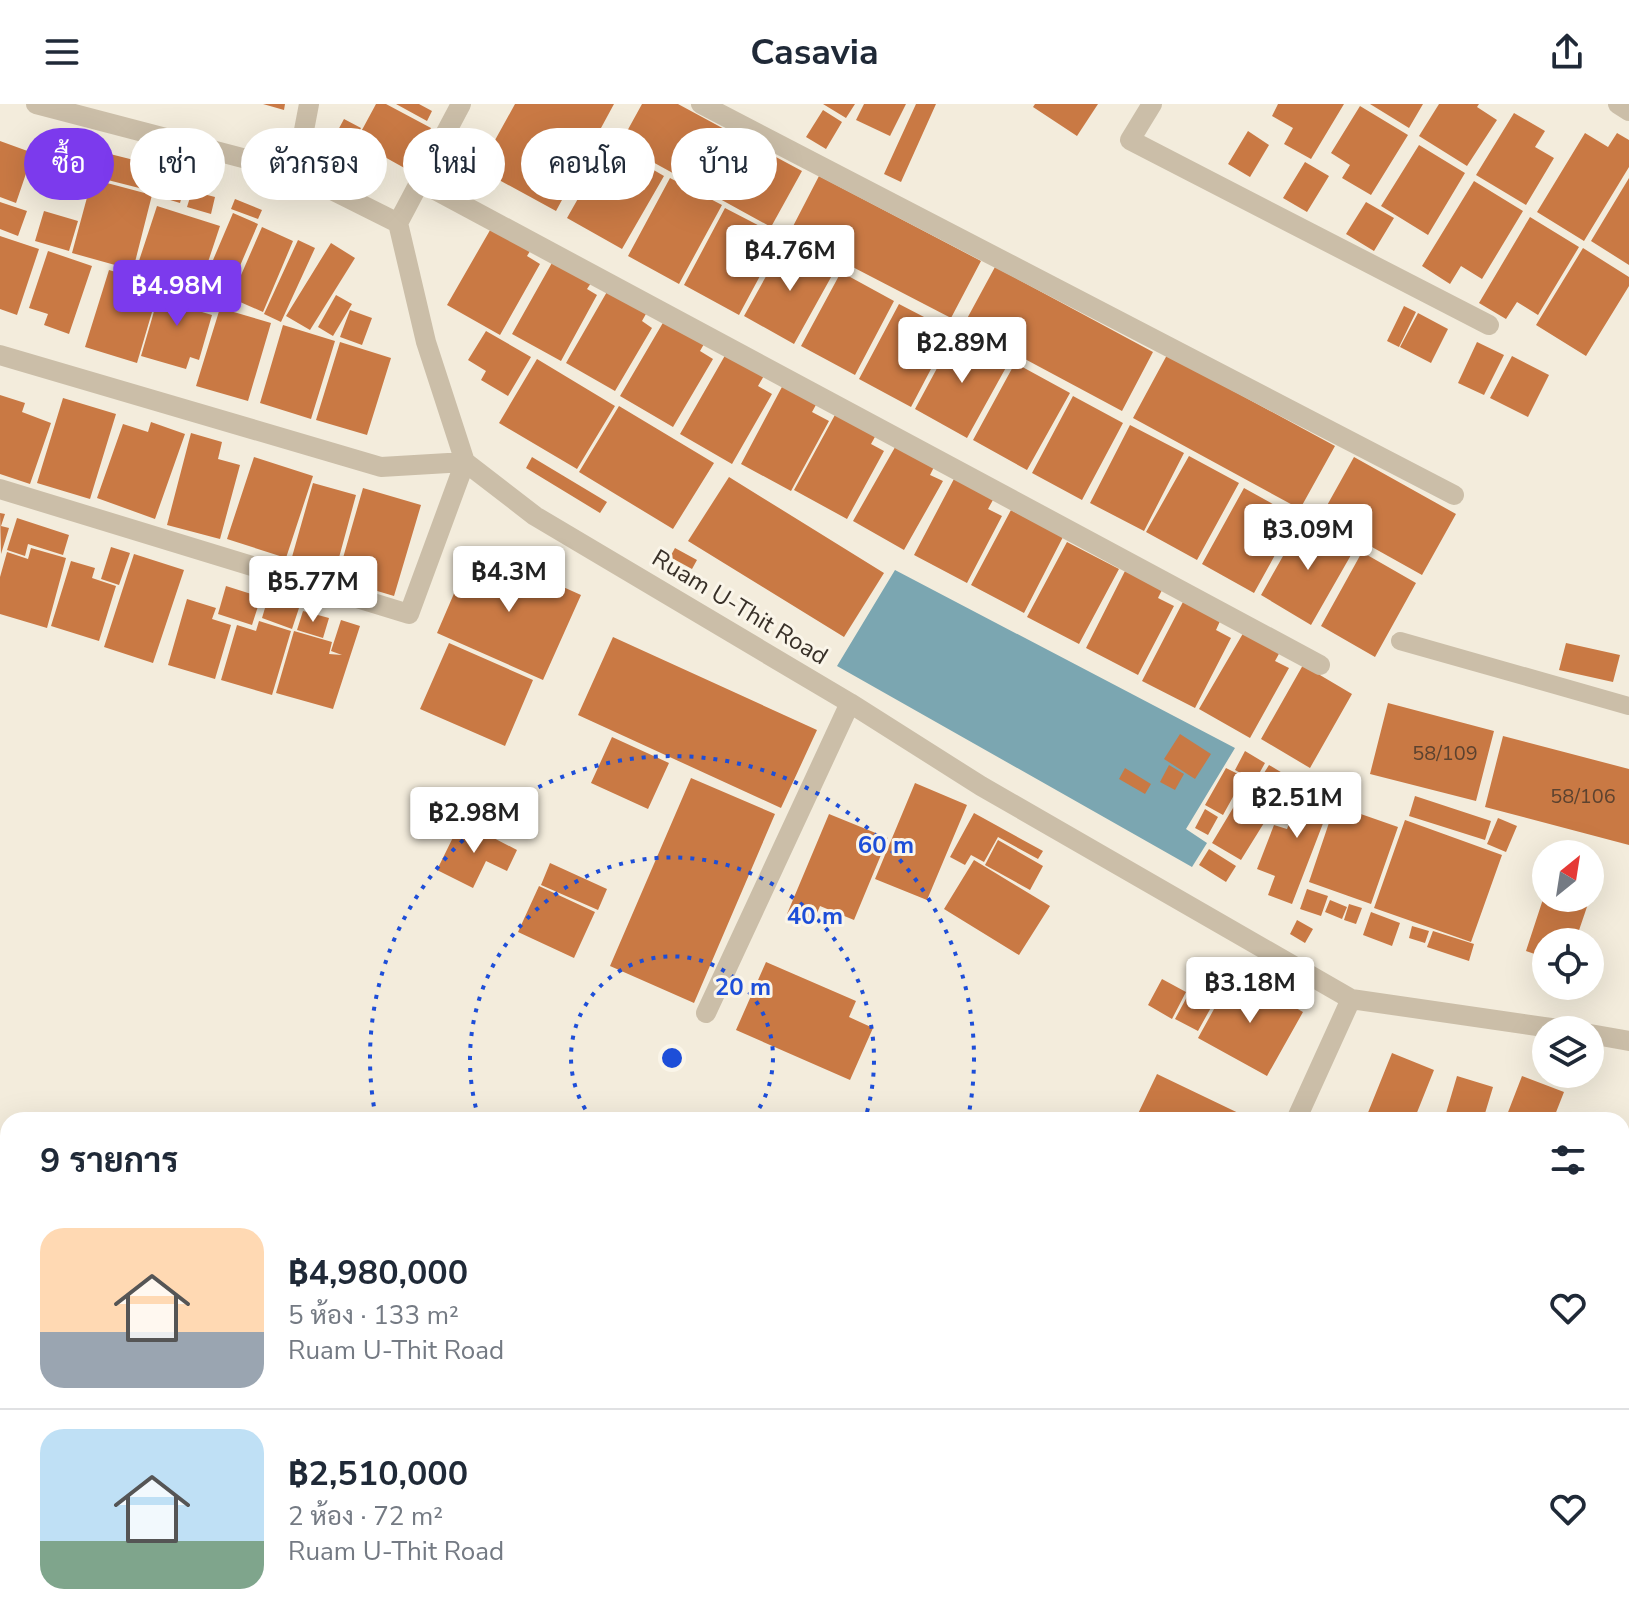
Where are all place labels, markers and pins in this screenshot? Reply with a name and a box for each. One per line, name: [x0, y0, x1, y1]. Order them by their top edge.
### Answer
pin: ฿4.76M: [725, 225, 855, 293]
pin: ฿4.98M: [112, 260, 242, 328]
pin: ฿2.89M: [897, 317, 1027, 385]
pin: ฿3.09M: [1243, 504, 1373, 572]
pin: ฿4.3M: [453, 546, 565, 614]
pin: ฿5.77M: [248, 556, 378, 624]
pin: ฿2.51M: [1232, 772, 1362, 840]
pin: ฿2.98M: [409, 787, 539, 855]
pin: ฿3.18M: [1185, 957, 1315, 1025]
centre of rings: [658, 1044, 686, 1072]

